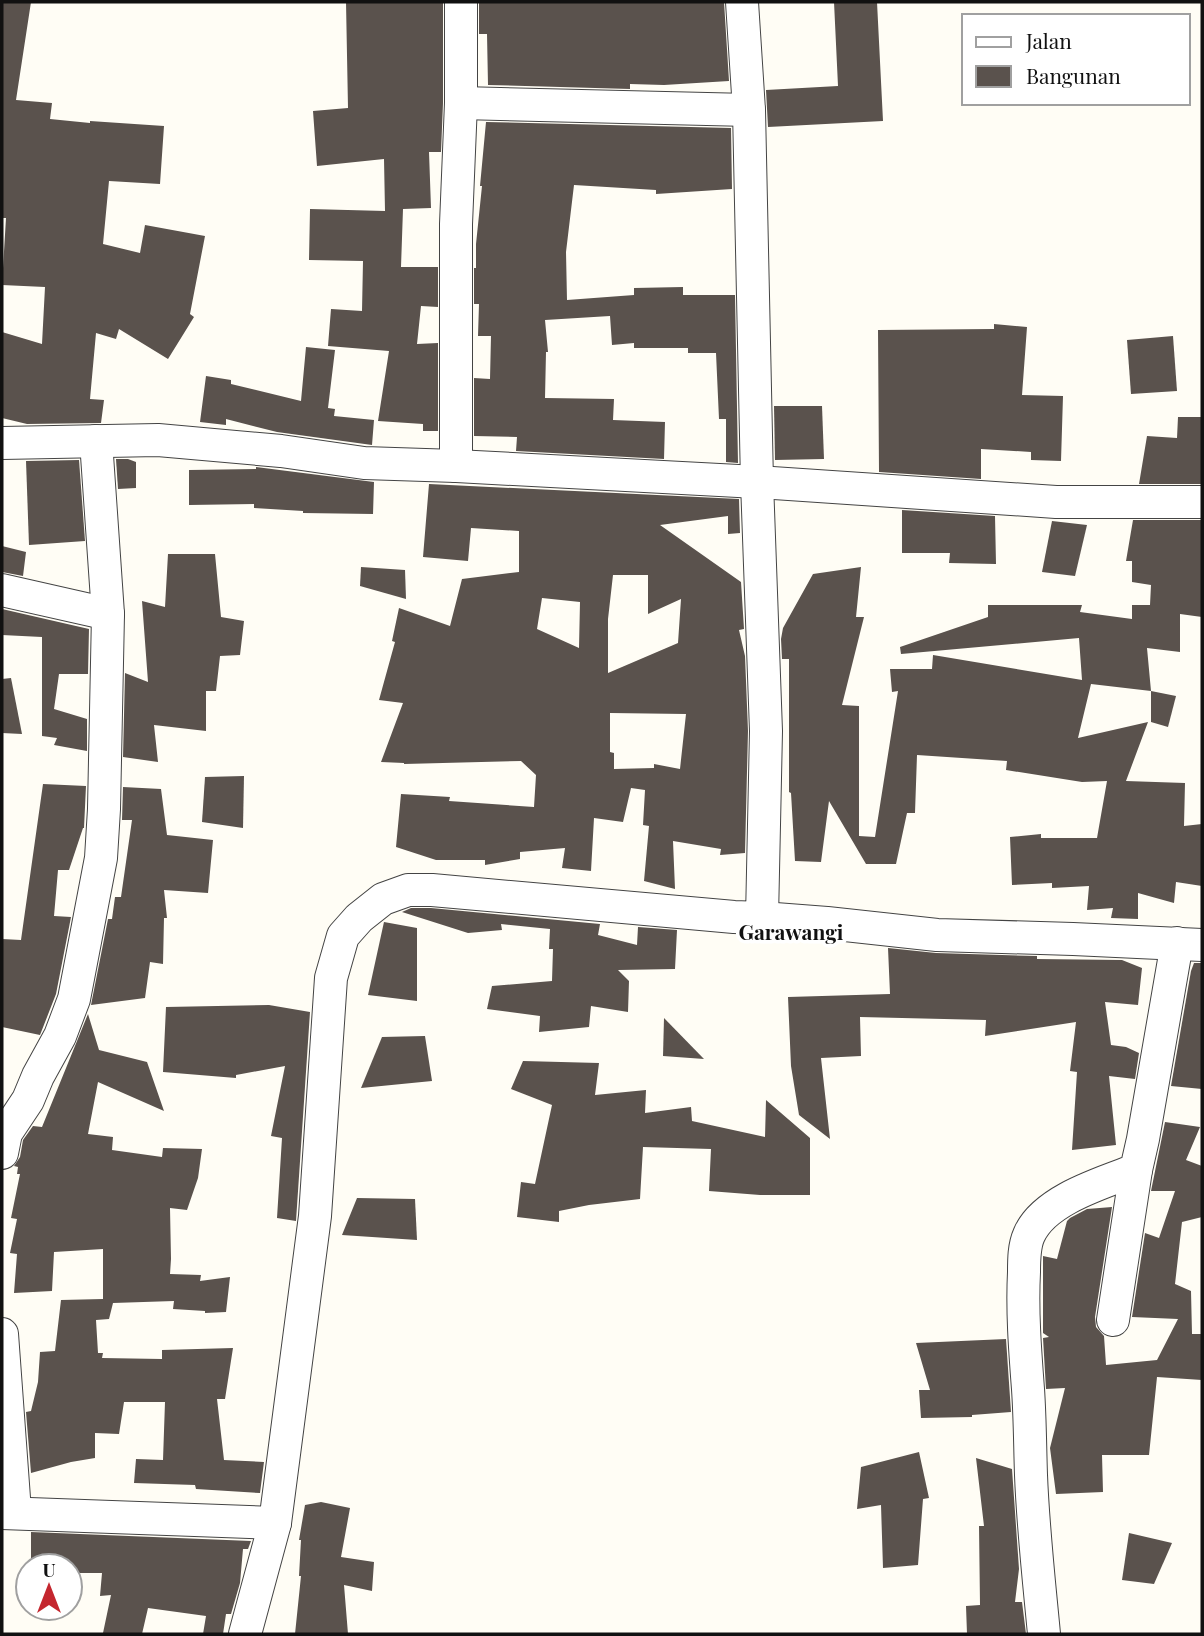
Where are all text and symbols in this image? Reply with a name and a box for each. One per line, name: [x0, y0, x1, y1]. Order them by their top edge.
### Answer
legend: [962, 14, 1190, 105]
text: Jalan: [1025, 26, 1072, 54]
text: Bangunan: [1026, 61, 1121, 89]
district label: Garawangi: [739, 917, 844, 945]
north arrow: [14, 1552, 84, 1622]
text: U: [42, 1556, 56, 1582]

